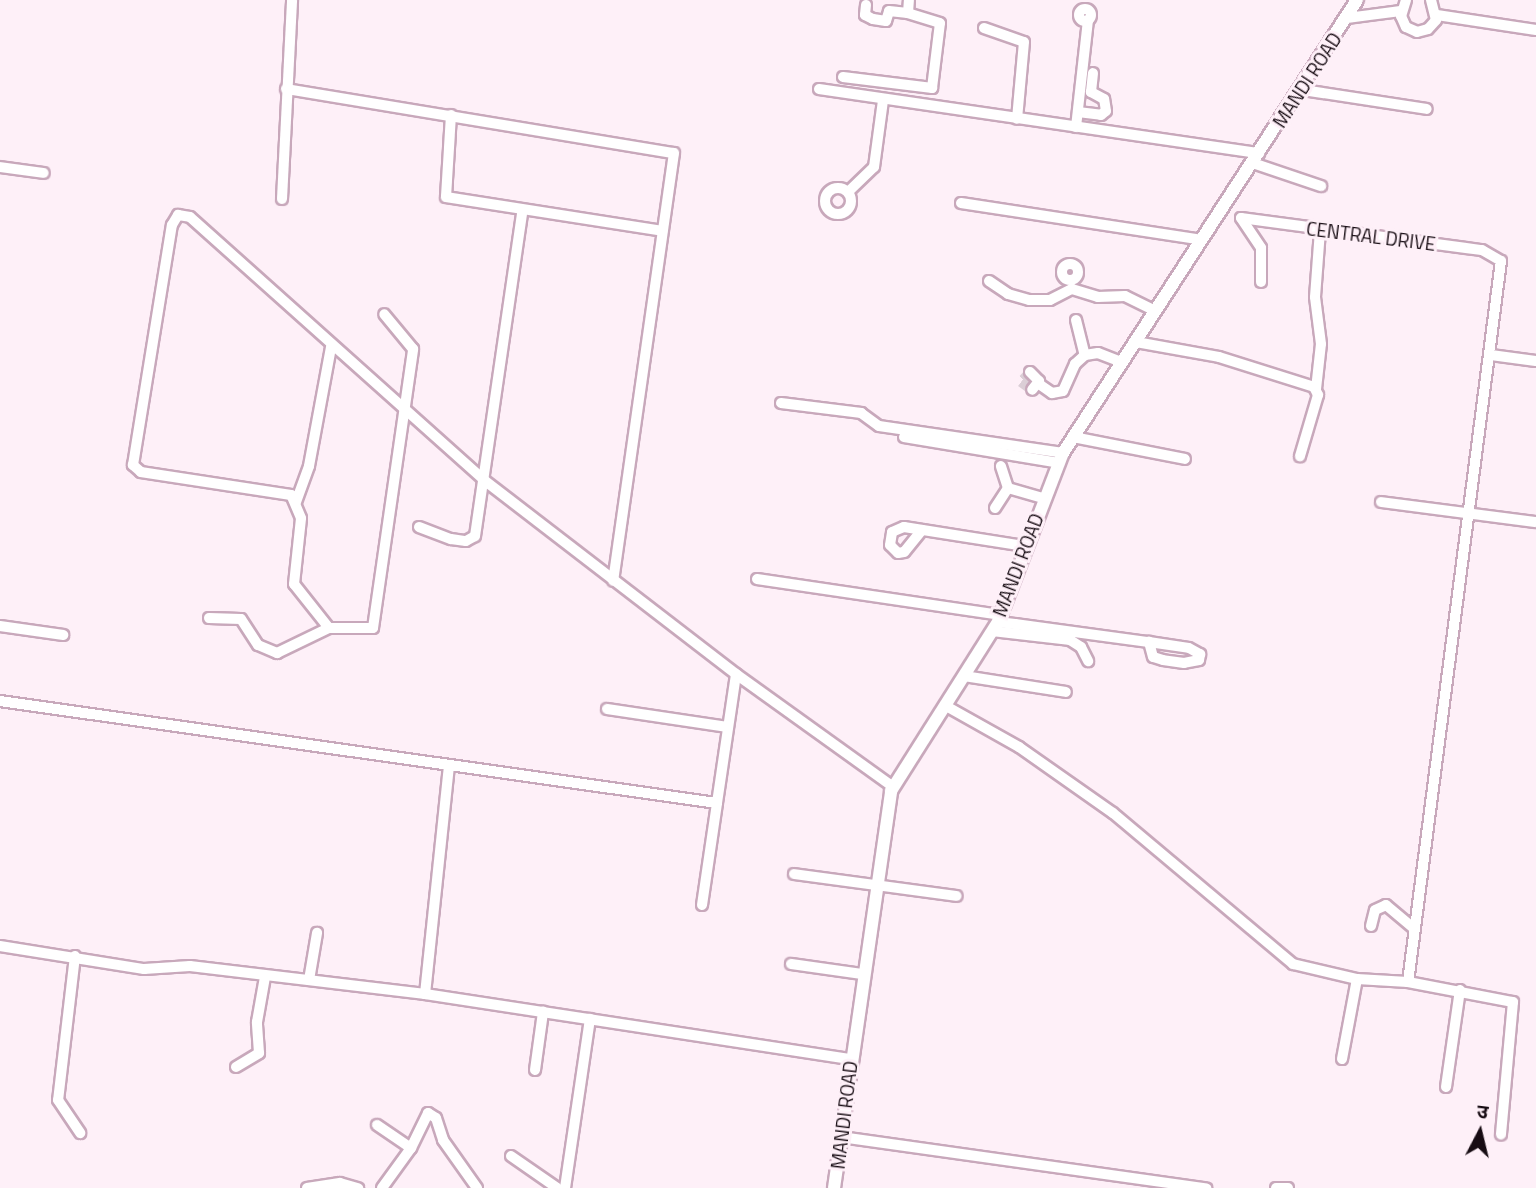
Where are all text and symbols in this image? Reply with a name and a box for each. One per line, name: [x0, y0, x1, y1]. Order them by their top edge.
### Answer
street label: MANDI ROAD: [1268, 28, 1346, 132]
street label: CENTRAL DRIVE: [1305, 217, 1437, 255]
street label: MANDI ROAD: [988, 510, 1048, 620]
street label: MANDI ROAD: [826, 1060, 862, 1170]
text: उ: [1475, 1096, 1490, 1126]
north arrow: [1445, 1097, 1515, 1167]

